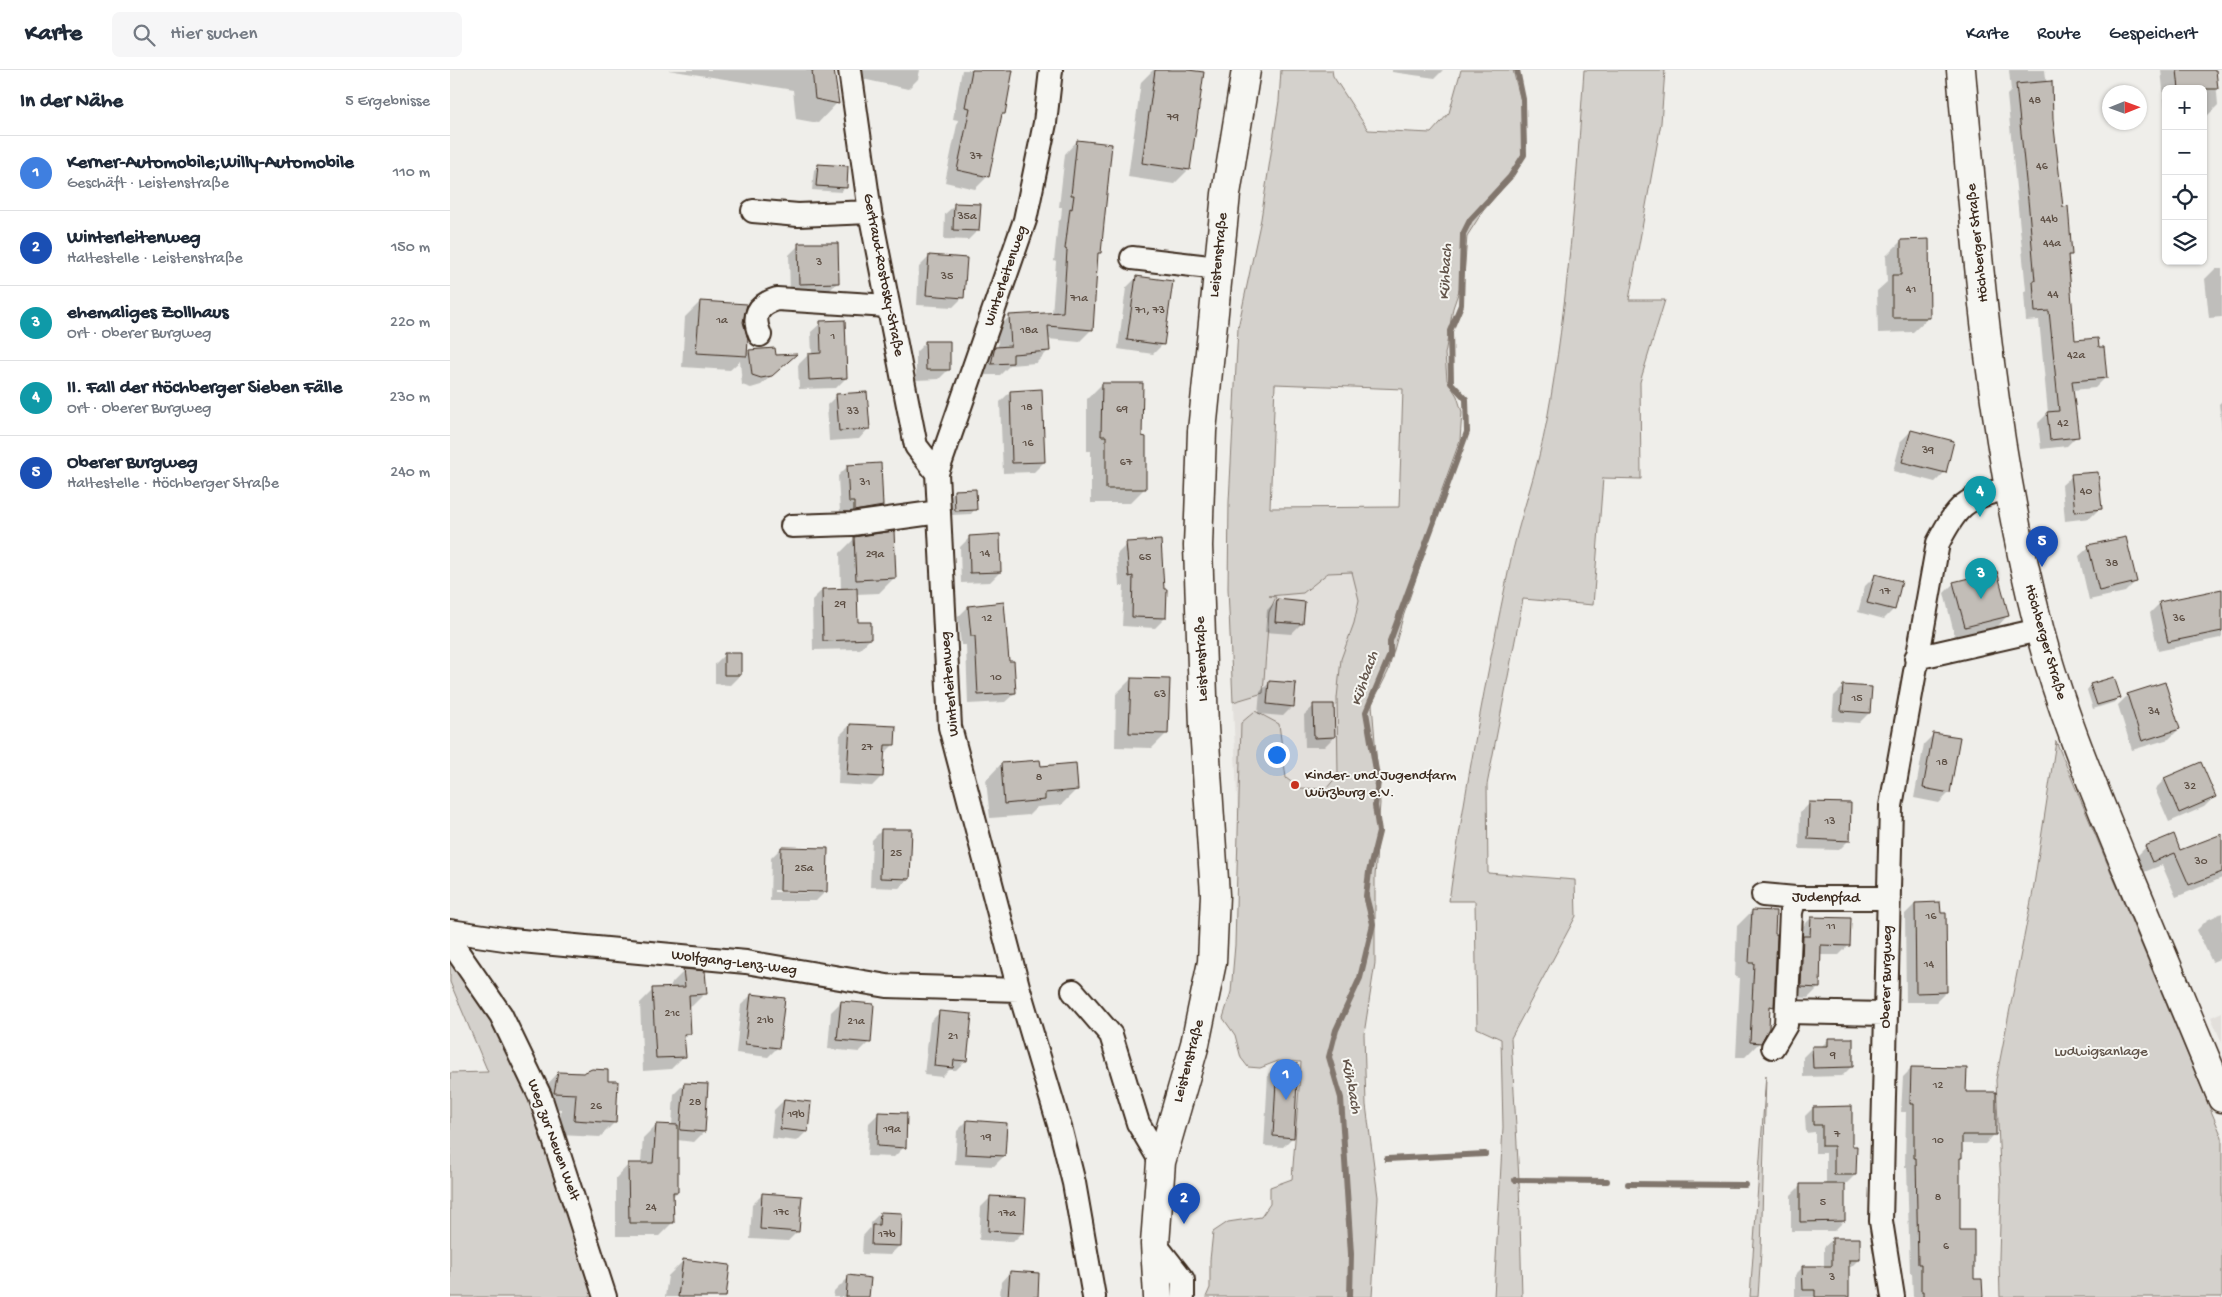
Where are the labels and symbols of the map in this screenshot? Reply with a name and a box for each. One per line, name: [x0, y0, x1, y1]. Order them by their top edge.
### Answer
north arrow: [2102, 85, 2147, 130]
house number: 48: [2029, 94, 2042, 108]
house number: 79: [1166, 111, 1179, 125]
house number: 37: [969, 150, 983, 164]
house number: 46: [2036, 160, 2049, 174]
street label: Höchberger Straße: [1963, 183, 1993, 303]
street label: Gertraud-Rostosky-Straße: [858, 192, 908, 358]
house number: 35a: [956, 210, 977, 224]
street label: Leistenstraße: [1206, 211, 1232, 298]
house number: 44b: [2040, 213, 2059, 227]
street label: Winterleitenweg: [980, 223, 1032, 329]
house number: 44a: [2043, 237, 2061, 251]
water label: Kühbach: [1436, 243, 1458, 301]
house number: 3: [815, 256, 822, 270]
house number: 35: [940, 270, 953, 284]
house number: 41: [1906, 283, 1916, 297]
house number: 44: [2047, 288, 2059, 302]
house number: 71a: [1069, 292, 1088, 306]
house number: 71, 73: [1134, 304, 1165, 318]
house number: 1a: [715, 314, 728, 328]
house number: 18a: [1019, 324, 1038, 338]
house number: 1: [830, 330, 836, 344]
house number: 42a: [2067, 349, 2085, 363]
house number: 18: [1020, 401, 1033, 415]
house number: 69: [1116, 403, 1128, 417]
house number: 33: [846, 405, 859, 419]
house number: 42: [2057, 417, 2069, 431]
house number: 16: [1022, 437, 1034, 451]
house number: 39: [1921, 444, 1934, 458]
house number: 67: [1120, 456, 1133, 470]
house number: 31: [858, 476, 871, 490]
pin: 4: [1964, 476, 1996, 517]
house number: 40: [2080, 485, 2092, 499]
pin: 5: [2026, 526, 2058, 567]
house number: 14: [979, 547, 991, 561]
house number: 29a: [866, 548, 885, 562]
house number: 65: [1139, 551, 1151, 565]
house number: 38: [2105, 557, 2119, 571]
pin: 3: [1965, 558, 1997, 599]
street label: Höchberger Straße: [2020, 582, 2070, 702]
house number: 17: [1878, 585, 1891, 599]
house number: 29: [834, 598, 846, 612]
house number: 12: [981, 612, 992, 626]
house number: 36: [2172, 612, 2186, 626]
street label: Leistenstraße: [1192, 616, 1212, 702]
street label: Winterleitenweg: [936, 631, 964, 737]
water label: Kühbach: [1348, 649, 1384, 709]
house number: 10: [989, 671, 1002, 685]
house number: 63: [1154, 688, 1166, 702]
house number: 15: [1850, 692, 1863, 706]
house number: 34: [2147, 705, 2160, 719]
house number: 27: [861, 741, 874, 755]
your location: [1264, 742, 1290, 768]
house number: 18: [1935, 756, 1948, 770]
place label: Kinder- und Jugendfarm Würzburg e.V.: [1305, 767, 1457, 802]
house number: 8: [1036, 771, 1043, 785]
marker: Kinder- und Jugendfarm Würzburg e.V.: [1289, 779, 1301, 791]
house number: 32: [2183, 780, 2196, 794]
house number: 13: [1823, 815, 1836, 829]
house number: 25: [890, 847, 902, 861]
house number: 30: [2193, 855, 2208, 869]
house number: 25a: [795, 862, 814, 876]
street label: Judenpfad: [1792, 888, 1861, 908]
house number: 16: [1925, 910, 1937, 924]
house number: 11: [1825, 920, 1836, 934]
street label: Oberer Burgweg: [1877, 925, 1897, 1029]
street label: Wolfgang-Lenz-Weg: [670, 946, 798, 980]
house number: 14: [1923, 958, 1935, 972]
house number: 21c: [665, 1007, 680, 1021]
house number: 21b: [756, 1014, 774, 1028]
house number: 21a: [847, 1015, 865, 1029]
street label: Leistenstraße: [1169, 1017, 1209, 1104]
house number: 21: [948, 1030, 959, 1044]
park label: Ludwigsanlage: [2054, 1043, 2148, 1061]
house number: 9: [1829, 1049, 1836, 1063]
water label: Kühbach: [1335, 1057, 1365, 1116]
pin: 1: [1270, 1059, 1302, 1100]
street label: Weg zur Neuen Welt: [523, 1077, 584, 1205]
house number: 12: [1932, 1079, 1943, 1093]
house number: 28: [689, 1096, 702, 1110]
house number: 26: [590, 1100, 603, 1114]
house number: 19b: [786, 1108, 805, 1122]
house number: 19a: [882, 1123, 901, 1137]
house number: 7: [1833, 1128, 1841, 1142]
house number: 19: [980, 1131, 991, 1145]
house number: 10: [1931, 1134, 1944, 1148]
pin: 2: [1168, 1183, 1200, 1224]
house number: 8: [1935, 1191, 1942, 1205]
house number: 5: [1820, 1196, 1826, 1210]
house number: 24: [645, 1201, 657, 1215]
house number: 17c: [772, 1206, 790, 1220]
house number: 17a: [997, 1207, 1016, 1221]
house number: 17b: [877, 1228, 896, 1242]
house number: 6: [1943, 1240, 1950, 1254]
house number: 3: [1828, 1271, 1835, 1285]

